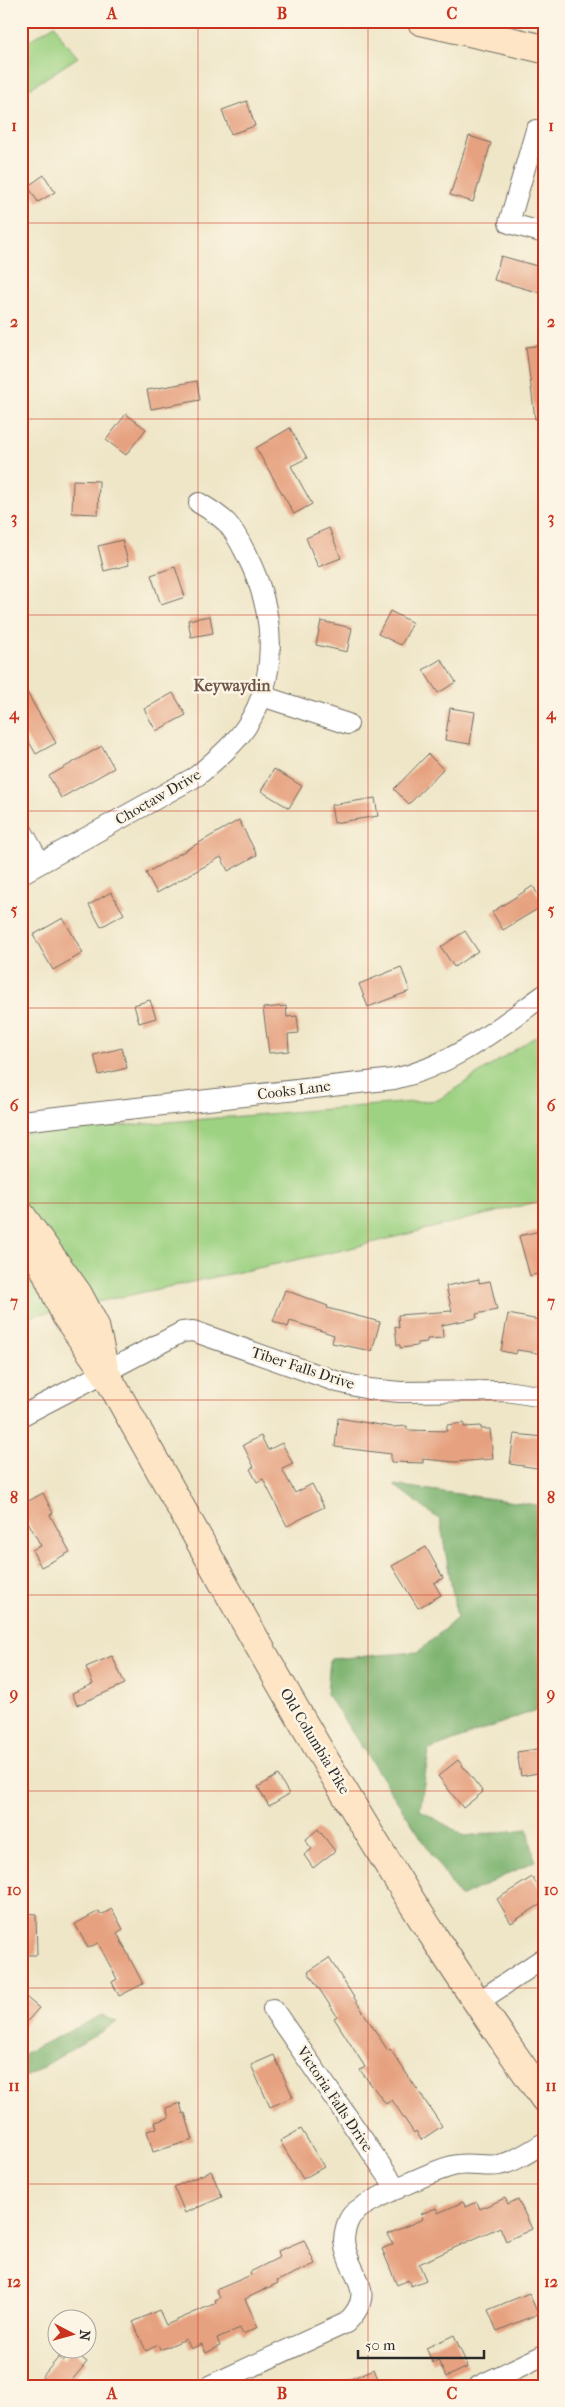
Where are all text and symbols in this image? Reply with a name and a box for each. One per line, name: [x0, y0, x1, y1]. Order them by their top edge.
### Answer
text: A: [106, 4, 118, 23]
text: B: [277, 4, 287, 23]
text: C: [447, 4, 458, 23]
text: 1: [11, 116, 17, 135]
text: 1: [548, 116, 554, 135]
text: 2: [10, 312, 18, 331]
text: 2: [547, 312, 555, 331]
text: 3: [11, 508, 17, 528]
text: 3: [548, 508, 554, 528]
district label: Keywaydin: [193, 676, 271, 696]
text: 4: [8, 704, 20, 724]
text: 4: [545, 704, 557, 724]
street label: Choctaw Drive: [112, 765, 204, 829]
text: 5: [11, 900, 18, 919]
text: 5: [548, 900, 555, 919]
street label: Cooks Lane: [256, 1077, 332, 1103]
text: 6: [10, 1096, 19, 1115]
text: 6: [547, 1096, 556, 1115]
text: 7: [9, 1292, 18, 1311]
text: 7: [546, 1292, 555, 1311]
street label: Tiber Falls Drive: [249, 1343, 358, 1393]
text: 8: [10, 1488, 18, 1507]
text: 8: [547, 1488, 555, 1507]
text: 9: [9, 1684, 18, 1704]
text: 9: [546, 1684, 555, 1704]
street label: Old Columbia Pike: [276, 1685, 354, 1798]
text: 10: [7, 1880, 21, 1899]
text: 10: [544, 1880, 558, 1899]
street label: Victoria Falls Drive: [293, 2042, 377, 2156]
text: 11: [8, 2076, 20, 2095]
text: 11: [545, 2076, 557, 2095]
text: 12: [7, 2272, 21, 2291]
text: 12: [544, 2272, 558, 2291]
north arrow: [48, 2310, 98, 2360]
scale bar: [358, 2327, 484, 2359]
text: N: [75, 2329, 93, 2342]
text: 50 m: [365, 2336, 396, 2354]
text: A: [106, 2384, 118, 2403]
text: B: [277, 2384, 287, 2403]
text: C: [447, 2384, 458, 2403]

